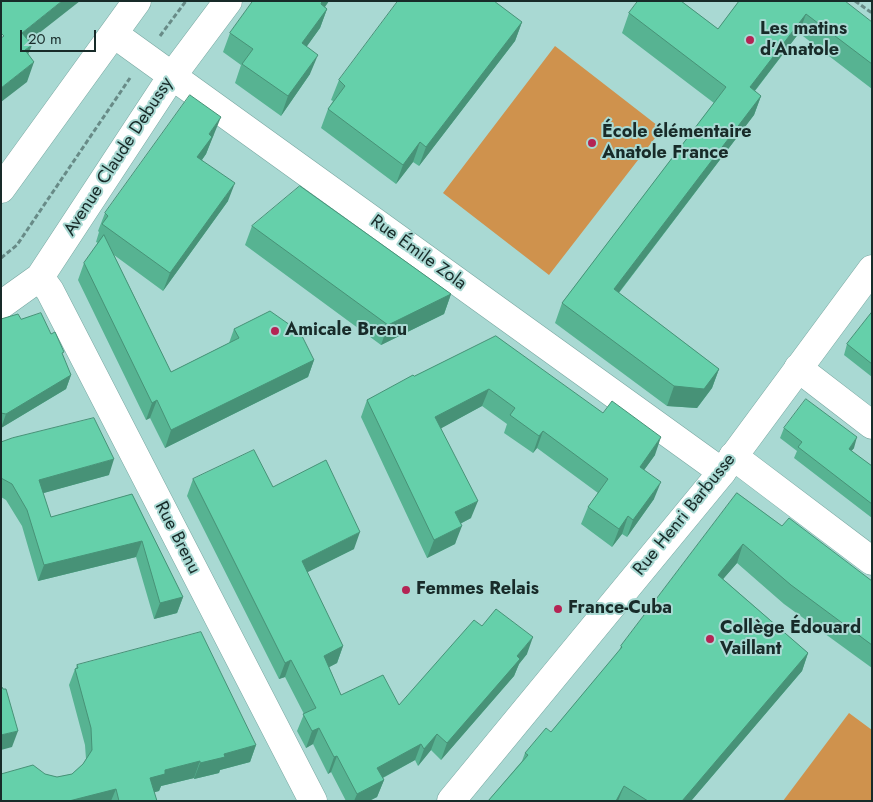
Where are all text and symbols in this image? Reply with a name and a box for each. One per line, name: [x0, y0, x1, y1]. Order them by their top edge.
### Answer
place label: Les matins d’Anatole: [760, 19, 847, 62]
scale bar: [22, 20, 99, 52]
text: 20 m: [28, 28, 62, 50]
marker: Les matins d’Anatole: [744, 34, 756, 46]
street label: Avenue Claude Debussy: [60, 74, 178, 240]
place label: École élémentaire Anatole France: [602, 122, 752, 164]
marker: École élémentaire Anatole France: [586, 137, 598, 149]
street label: Rue Émile Zola: [366, 211, 470, 295]
place label: Amicale Brenu: [285, 320, 407, 342]
marker: Amicale Brenu: [269, 325, 281, 337]
street label: Rue Henri Barbusse: [629, 450, 741, 580]
street label: Rue Brenu: [150, 498, 204, 578]
place label: Femmes Relais: [416, 579, 539, 601]
marker: Femmes Relais: [400, 584, 412, 596]
place label: France-Cuba: [568, 598, 672, 620]
marker: France-Cuba: [552, 603, 564, 615]
place label: Collège Édouard Vaillant: [720, 618, 861, 660]
marker: Collège Édouard Vaillant: [704, 633, 716, 645]

